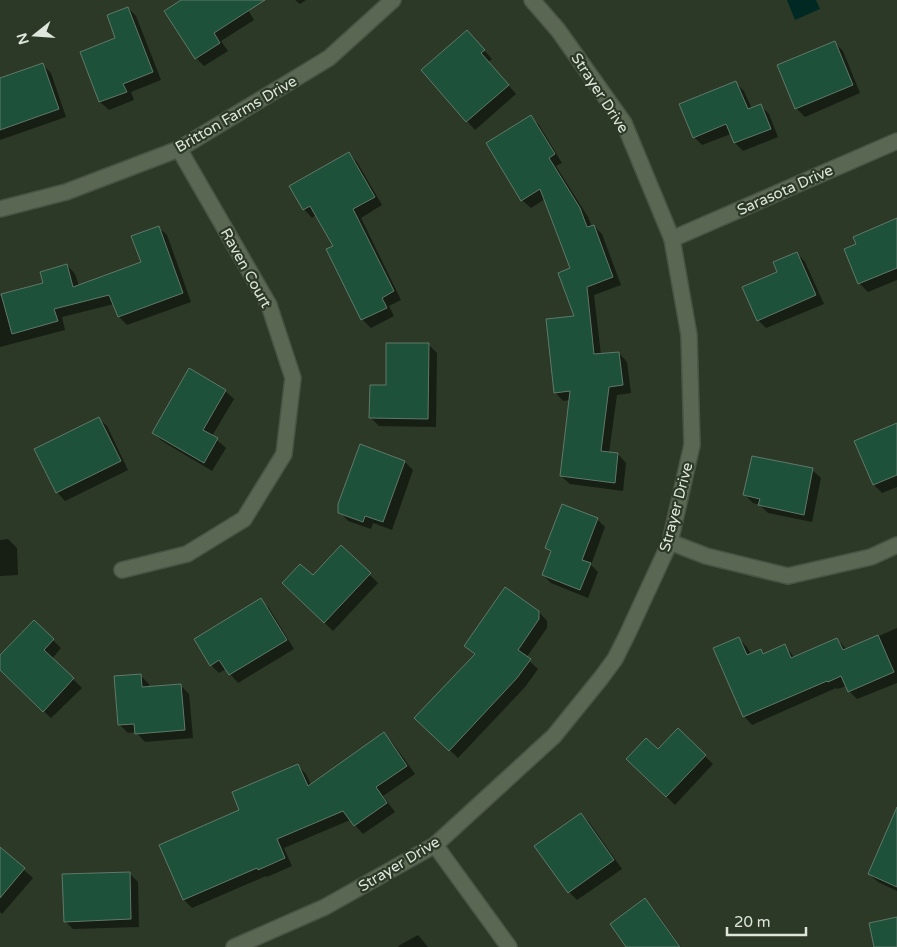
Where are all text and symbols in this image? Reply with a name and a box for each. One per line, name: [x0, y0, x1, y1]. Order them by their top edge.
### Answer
north arrow: [10, 10, 60, 60]
text: N: [13, 31, 33, 47]
street label: Strayer Drive: [567, 50, 633, 136]
street label: Britton Farms Drive: [172, 72, 300, 156]
street label: Sarasota Drive: [734, 161, 836, 219]
street label: Raven Court: [217, 225, 275, 311]
street label: Strayer Drive: [655, 460, 697, 554]
street label: Strayer Drive: [355, 833, 443, 895]
scale bar: [727, 904, 806, 936]
text: 20 m: [734, 913, 771, 931]

